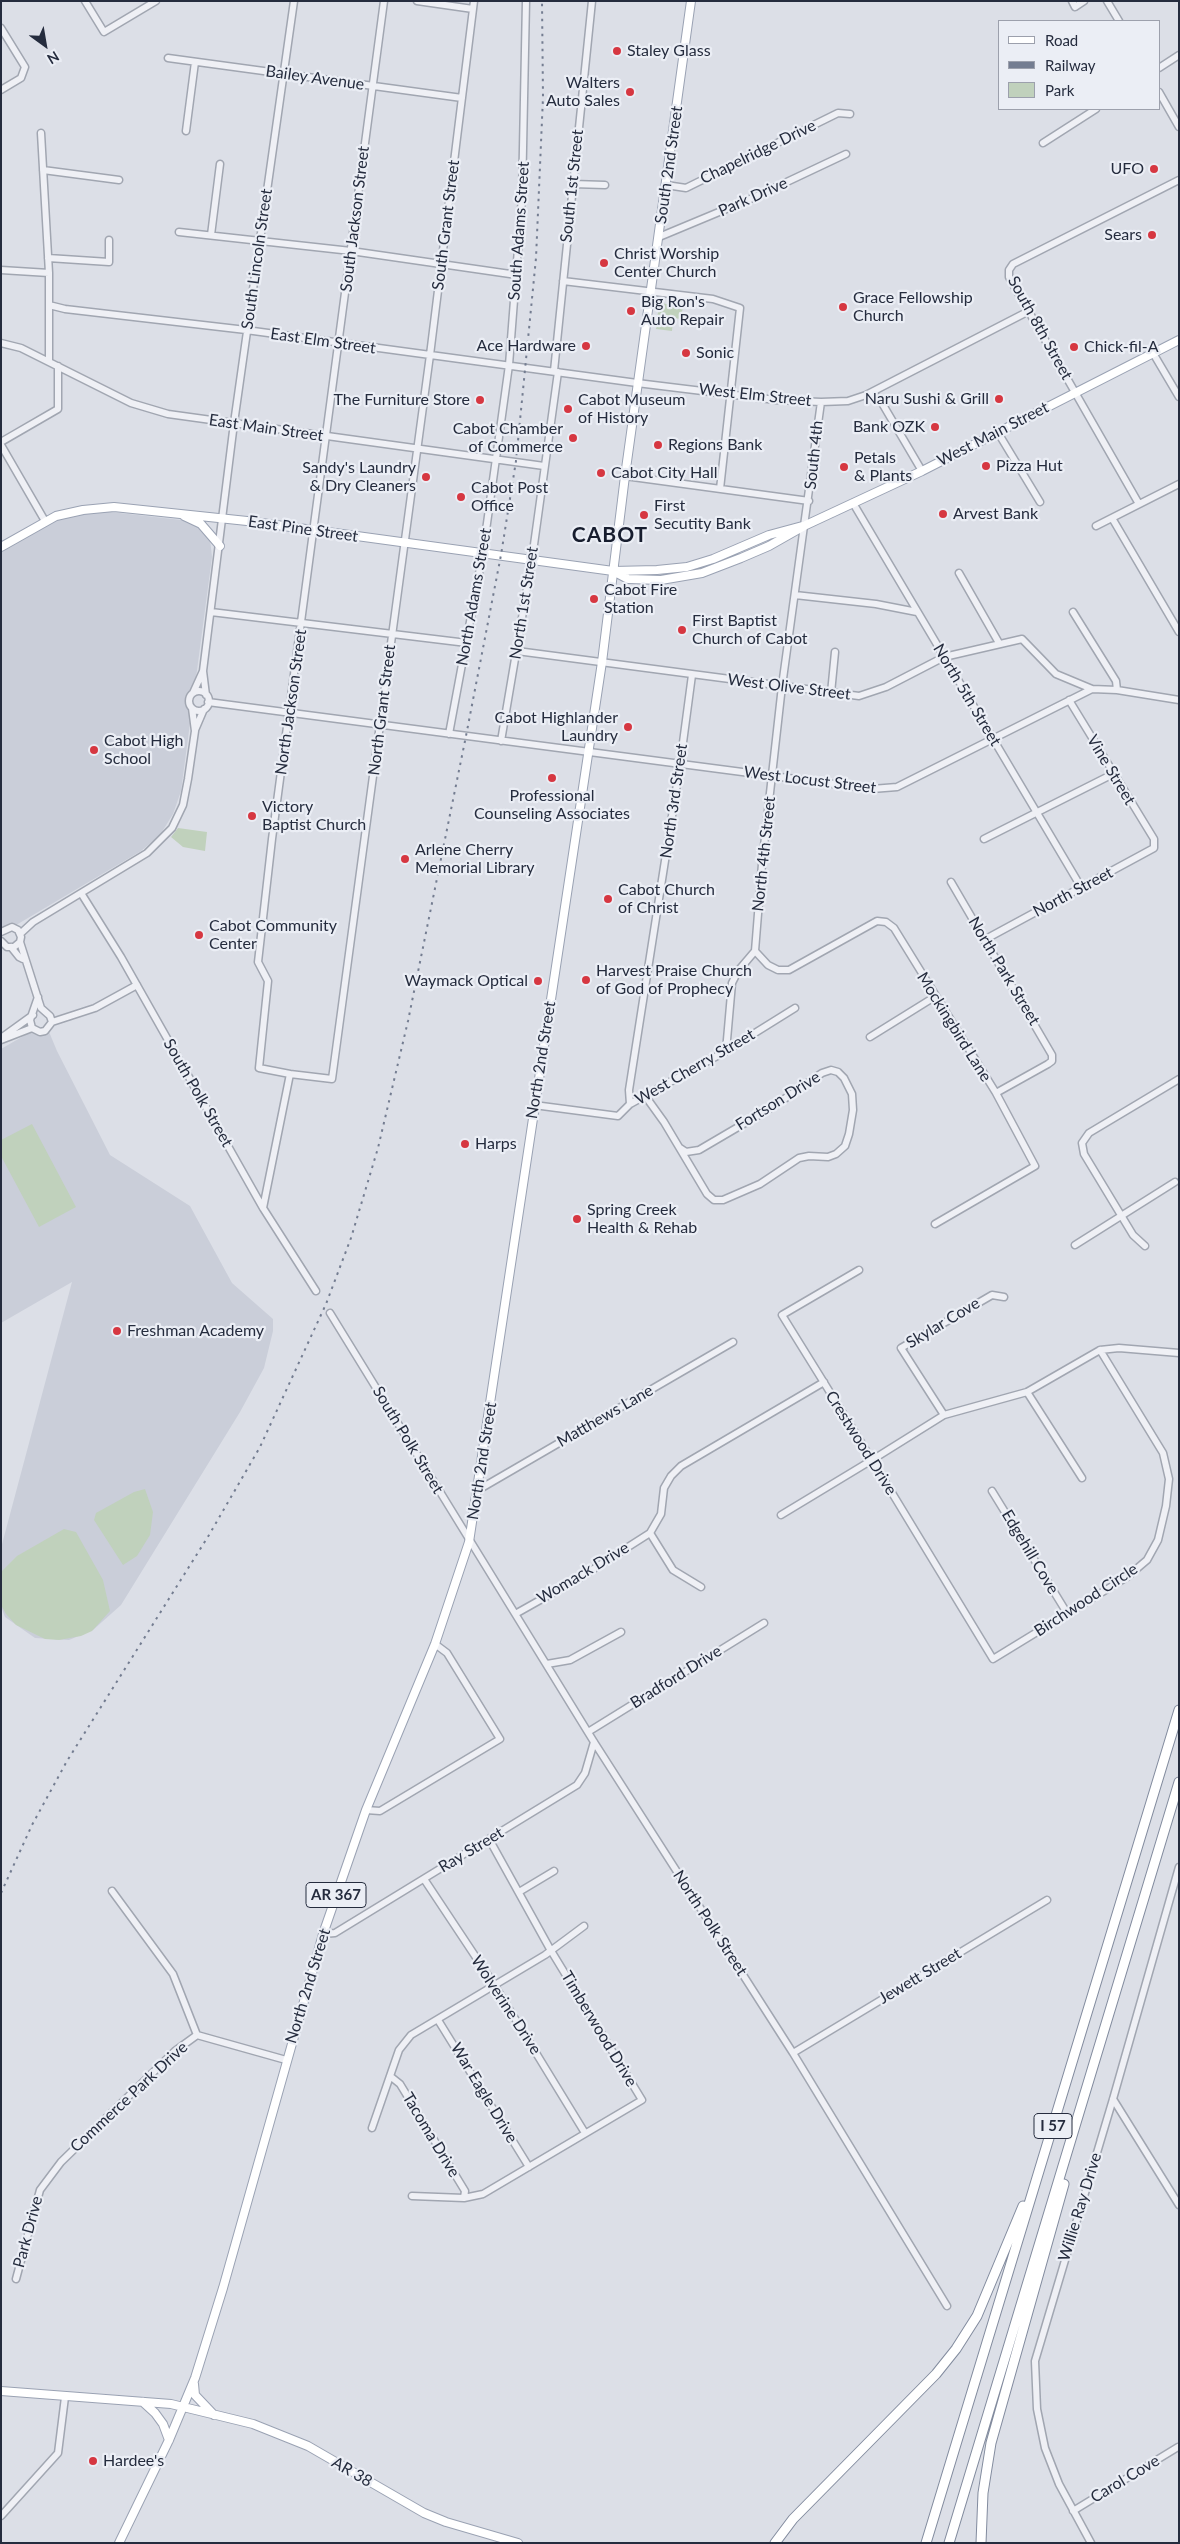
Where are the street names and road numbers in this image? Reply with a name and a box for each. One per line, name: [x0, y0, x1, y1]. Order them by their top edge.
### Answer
street label: Bailey Avenue: [264, 62, 366, 94]
street label: South 2nd Street: [651, 105, 687, 225]
street label: Chapelridge Drive: [697, 116, 819, 188]
street label: South 1st Street: [557, 129, 587, 243]
street label: South Jackson Street: [337, 145, 373, 293]
street label: South Grant Street: [428, 159, 464, 291]
street label: South Adams Street: [505, 161, 533, 301]
street label: Park Drive: [716, 173, 790, 221]
street label: South Lincoln Street: [238, 187, 276, 331]
street label: South 8th Street: [1004, 273, 1076, 383]
street label: East Elm Street: [269, 324, 377, 358]
street label: West Elm Street: [698, 380, 812, 410]
street label: West Main Street: [934, 398, 1052, 470]
street label: East Main Street: [208, 410, 324, 446]
street label: South 4th: [801, 420, 827, 490]
street label: East Pine Street: [247, 512, 359, 546]
street label: North Adams Street: [452, 527, 496, 667]
street label: North 1st Street: [506, 545, 542, 661]
street label: North Jackson Street: [271, 628, 311, 776]
street label: North 5th Street: [929, 640, 1005, 750]
street label: North Grant Street: [364, 644, 400, 776]
street label: West Olive Street: [726, 670, 852, 704]
street label: Vine Street: [1083, 732, 1139, 808]
street label: North 3rd Street: [656, 742, 692, 860]
street label: West Locust Street: [743, 762, 877, 798]
street label: North 4th Street: [748, 795, 780, 913]
street label: North Street: [1030, 863, 1116, 921]
street label: North Park Street: [964, 913, 1044, 1029]
street label: Mockingbird Lane: [913, 969, 995, 1085]
street label: North 2nd Street: [522, 1000, 560, 1120]
street label: West Cherry Street: [632, 1025, 758, 1109]
street label: South Polk Street: [159, 1035, 237, 1151]
street label: Fortson Drive: [732, 1067, 824, 1135]
street label: Skylar Cove: [903, 1294, 983, 1352]
street label: Matthews Lane: [554, 1381, 656, 1451]
street label: South Polk Street: [368, 1383, 448, 1497]
street label: Crestwood Drive: [821, 1387, 901, 1499]
street label: North 2nd Street: [463, 1401, 501, 1521]
street label: Edgehill Cove: [997, 1506, 1063, 1598]
street label: Womack Drive: [534, 1538, 632, 1608]
street label: Birchwood Circle: [1031, 1559, 1141, 1641]
street label: Bradford Drive: [627, 1641, 725, 1713]
street label: Ray Street: [435, 1823, 507, 1877]
street label: North Polk Street: [669, 1867, 751, 1979]
road number: AR 367: [306, 1882, 366, 1908]
street label: North 2nd Street: [281, 1926, 335, 2046]
street label: Jewett Street: [875, 1944, 965, 2008]
street label: Wolverine Drive: [467, 1952, 545, 2058]
street label: Timberwood Drive: [557, 1968, 641, 2090]
street label: Commerce Park Drive: [66, 2038, 192, 2156]
street label: War Eagle Drive: [447, 2039, 521, 2147]
street label: Tacoma Drive: [398, 2089, 464, 2181]
road number: I 57: [1034, 2114, 1072, 2138]
street label: Willie Ray Drive: [1054, 2150, 1106, 2264]
street label: Park Drive: [9, 2194, 47, 2270]
street label: Carol Cove: [1087, 2451, 1163, 2507]
street label: AR 38: [328, 2453, 376, 2491]

